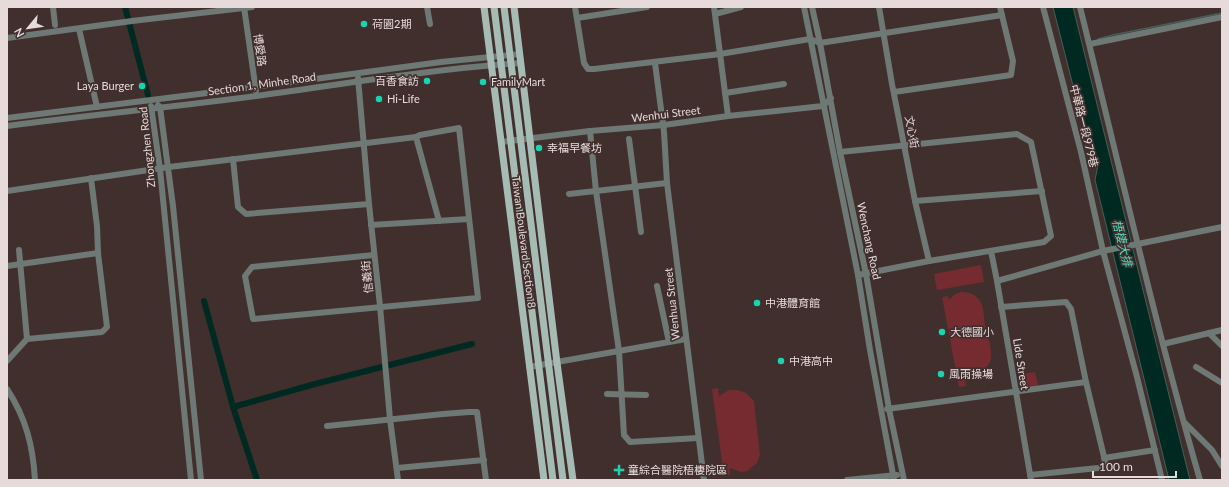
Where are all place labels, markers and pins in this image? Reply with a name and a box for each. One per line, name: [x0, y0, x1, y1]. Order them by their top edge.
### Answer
place label: 荷園2期: [372, 17, 411, 30]
marker: 荷園2期: [359, 19, 369, 29]
place label: 百香食訪: [375, 74, 419, 87]
place label: FamilyMart: [491, 75, 545, 88]
marker: 百香食訪: [422, 76, 432, 86]
marker: FamilyMart: [478, 77, 488, 87]
place label: Laya Burger: [77, 79, 134, 92]
marker: Laya Burger: [137, 81, 147, 91]
place label: Hi-Life: [387, 92, 420, 105]
marker: Hi-Life: [374, 94, 384, 104]
place label: 幸福早餐坊: [547, 141, 602, 154]
marker: 幸福早餐坊: [534, 143, 544, 153]
place label: 中港體育館: [765, 296, 820, 309]
marker: 中港體育館: [752, 298, 762, 308]
place label: 大德國小: [950, 325, 994, 338]
marker: 大德國小: [937, 327, 947, 337]
place label: 中港高中: [789, 354, 833, 367]
marker: 中港高中: [776, 356, 786, 366]
place label: 風雨操場: [949, 367, 993, 380]
marker: 風雨操場: [936, 369, 946, 379]
place label: 童綜合醫院梧棲院區: [628, 463, 727, 476]
marker: 童綜合醫院梧棲院區: [613, 464, 625, 476]

